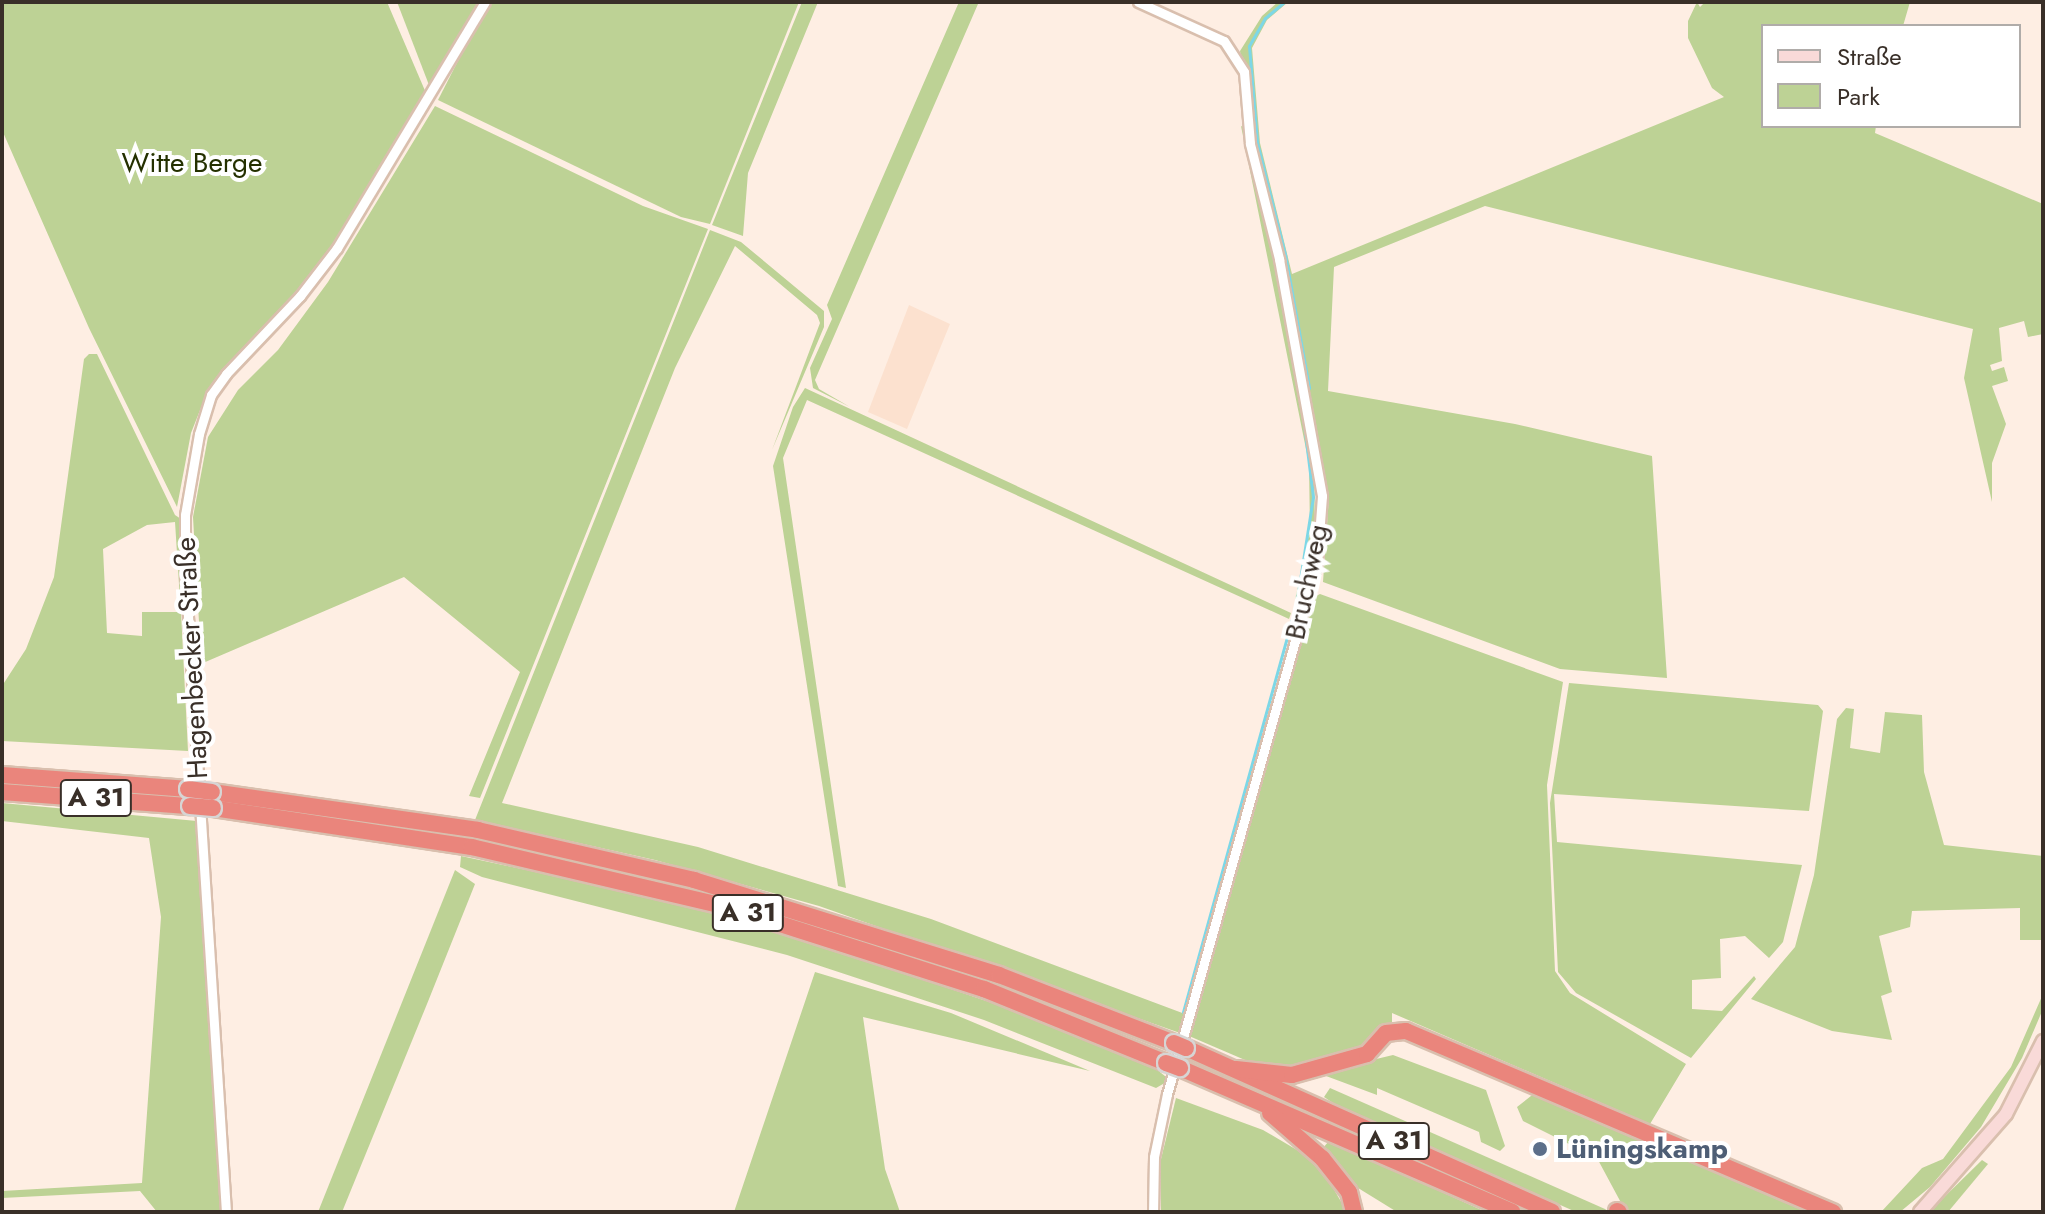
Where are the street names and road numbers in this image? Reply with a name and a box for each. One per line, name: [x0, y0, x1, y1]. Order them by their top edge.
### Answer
street label: Bruchweg: [1278, 521, 1336, 643]
street label: Hagenbecker Straße: [169, 536, 215, 780]
road number: A 31: [58, 776, 134, 820]
road number: A 31: [710, 891, 786, 935]
road number: A 31: [1356, 1119, 1432, 1163]

